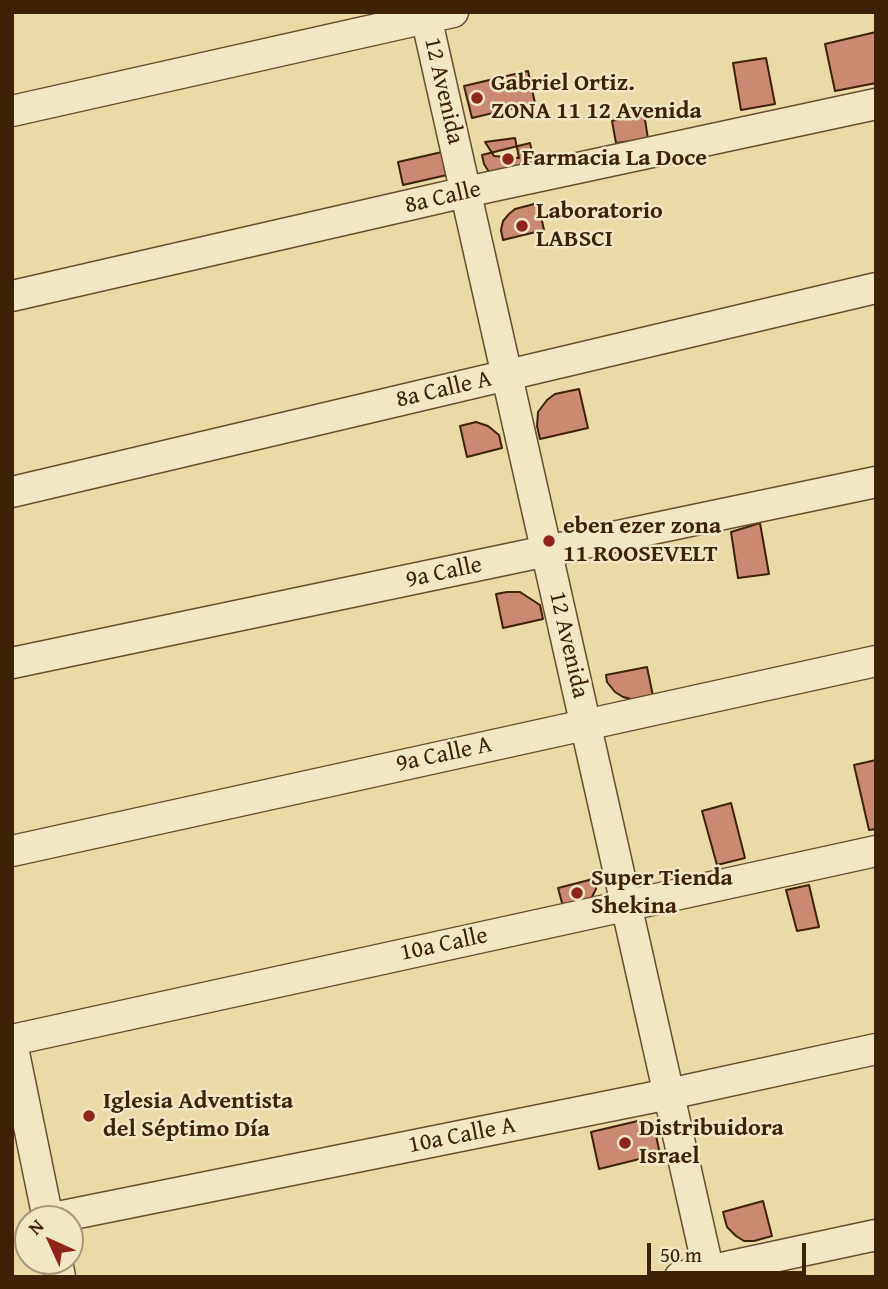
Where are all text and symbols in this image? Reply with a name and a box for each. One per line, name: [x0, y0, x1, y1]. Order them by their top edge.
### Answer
street label: 12 Avenida: [417, 35, 469, 147]
place label: Gabriel Ortiz. ZONA 11 12 Avenida: [491, 70, 702, 126]
marker: Gabriel Ortiz. ZONA 11 12 Avenida: [469, 90, 485, 106]
place label: Farmacia La Doce: [522, 145, 707, 173]
marker: Farmacia La Doce: [500, 151, 516, 167]
street label: 8a Calle: [402, 175, 484, 221]
place label: Laboratorio LABSCI: [536, 198, 663, 254]
marker: Laboratorio LABSCI: [514, 218, 530, 234]
street label: 8a Calle A: [393, 365, 495, 415]
place label: eben ezer zona 11 ROOSEVELT: [563, 513, 721, 569]
marker: eben ezer zona 11 ROOSEVELT: [541, 533, 557, 549]
street label: 9a Calle: [403, 551, 485, 595]
street label: 12 Avenida: [542, 589, 594, 701]
street label: 9a Calle A: [393, 731, 495, 779]
place label: Super Tienda Shekina: [591, 865, 733, 921]
marker: Super Tienda Shekina: [569, 885, 585, 901]
street label: 10a Calle: [398, 922, 490, 968]
place label: Iglesia Adventista del Séptimo Día: [103, 1088, 293, 1144]
marker: Iglesia Adventista del Séptimo Día: [81, 1108, 97, 1124]
street label: 10a Calle A: [406, 1111, 518, 1161]
place label: Distribuidora Israel: [639, 1115, 784, 1171]
marker: Distribuidora Israel: [617, 1135, 633, 1151]
north arrow: [14, 1205, 84, 1275]
text: N: [21, 1212, 50, 1241]
scale bar: [650, 1230, 809, 1274]
text: 50 m: [660, 1239, 702, 1270]

